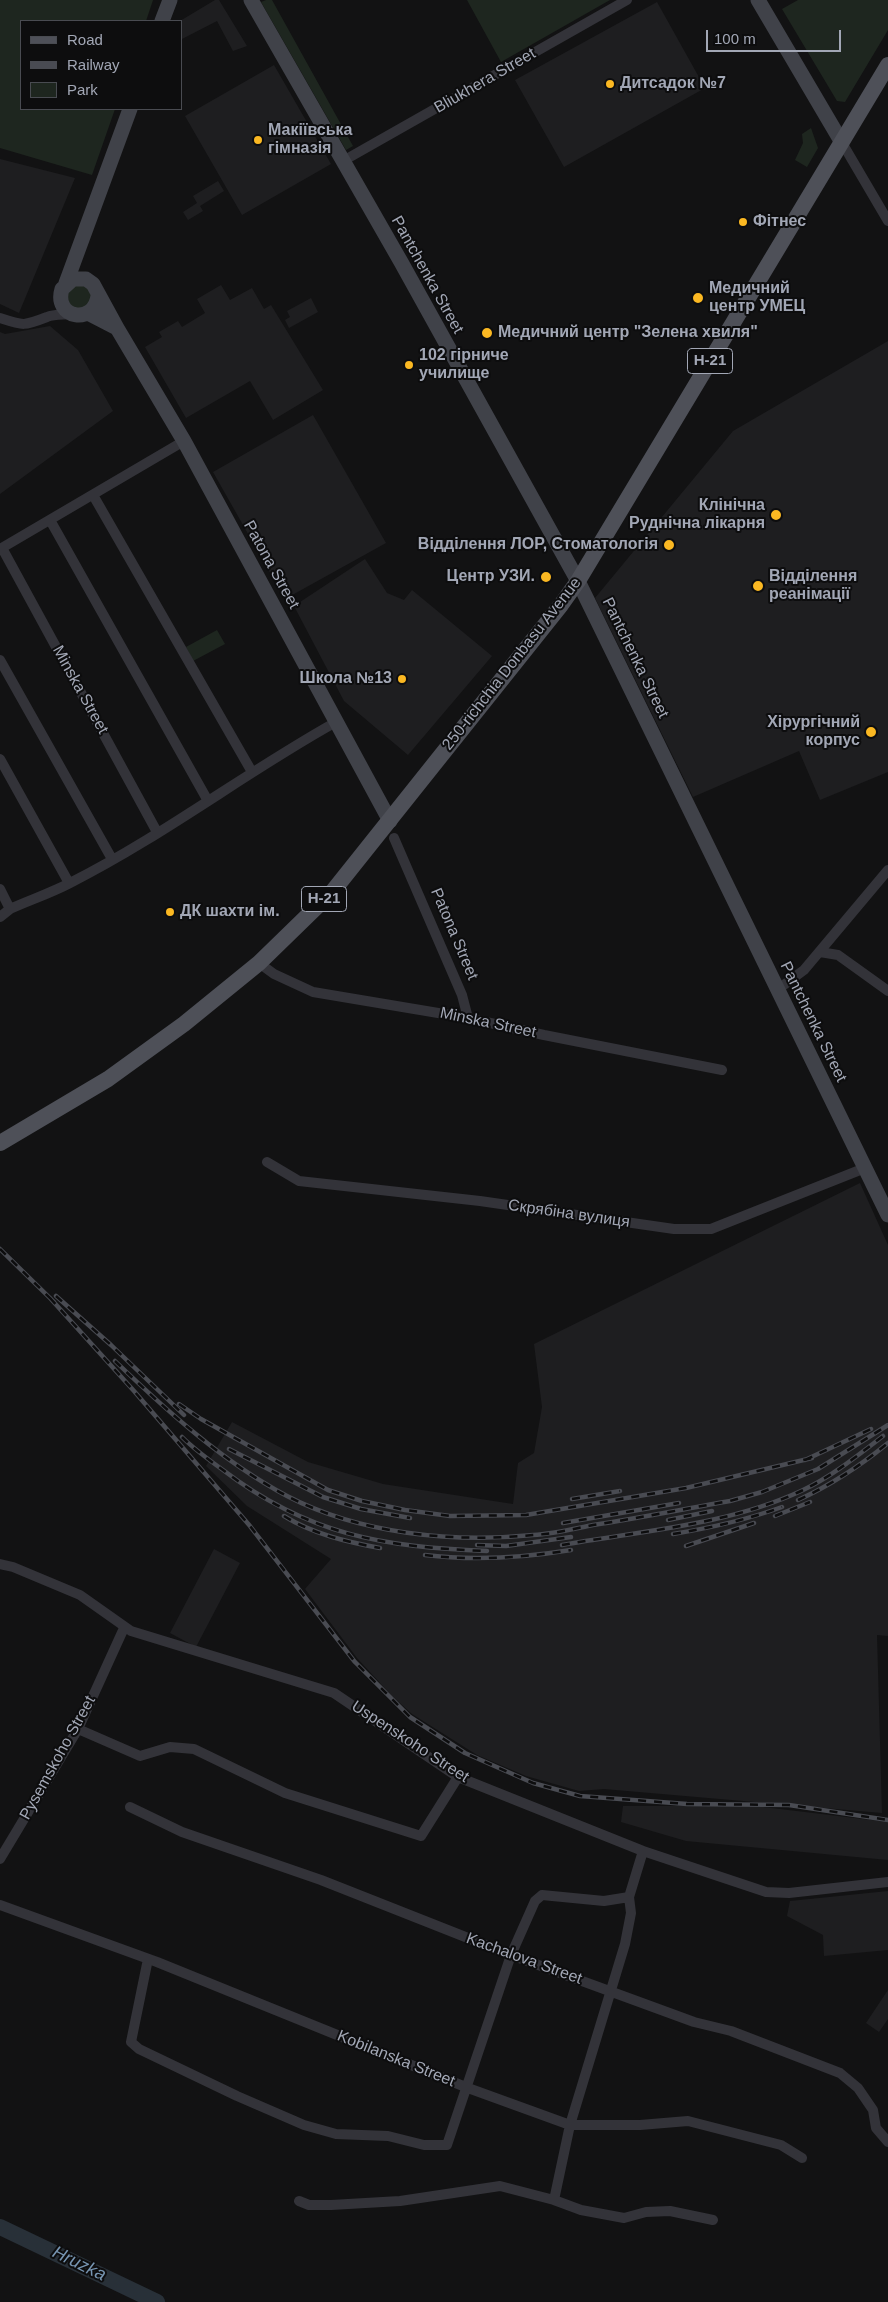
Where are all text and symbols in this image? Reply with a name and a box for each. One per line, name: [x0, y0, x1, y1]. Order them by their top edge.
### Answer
legend: [20, 20, 182, 110]
scale bar: [708, 20, 843, 52]
text: 100 m: [714, 30, 756, 47]
text: Road: [67, 31, 103, 48]
street label: Bliukhera Street: [431, 44, 539, 118]
text: Railway: [67, 56, 120, 73]
place label: Дитсадок №7: [620, 74, 726, 94]
marker: Дитсадок №7: [604, 78, 616, 90]
text: Park: [67, 81, 98, 98]
place label: Макіївська гімназія: [268, 121, 352, 159]
marker: Макіївська гімназія: [252, 134, 264, 146]
place label: Фітнес: [753, 212, 806, 232]
street label: Pantchenka Street: [387, 213, 467, 337]
marker: Фітнес: [737, 216, 749, 228]
place label: Медичний центр УМЕЦ: [709, 279, 805, 317]
marker: Медичний центр УМЕЦ: [691, 291, 705, 305]
place label: Медичний центр "Зелена хвиля": [498, 323, 758, 343]
marker: Медичний центр "Зелена хвиля": [480, 326, 494, 340]
place label: 102 гірниче училище: [419, 346, 509, 384]
road number: Н-21: [688, 348, 732, 374]
marker: 102 гірниче училище: [403, 359, 415, 371]
place label: Клінічна Руднічна лікарня: [629, 496, 765, 534]
marker: Клінічна Руднічна лікарня: [769, 508, 783, 522]
street label: Patona Street: [239, 518, 303, 612]
place label: Відділення ЛОР, Стоматологія: [418, 535, 658, 555]
marker: Відділення ЛОР, Стоматологія: [662, 538, 676, 552]
place label: Центр УЗИ.: [447, 567, 535, 587]
place label: Відділення реанімації: [769, 567, 857, 605]
marker: Центр УЗИ.: [539, 570, 553, 584]
street label: 250-richchia Donbasu Avenue: [439, 574, 585, 754]
marker: Відділення реанімації: [751, 579, 765, 593]
street label: Pantchenka Street: [598, 595, 672, 721]
street label: Minska Street: [48, 643, 112, 737]
place label: Школа №13: [300, 669, 392, 689]
marker: Школа №13: [396, 673, 408, 685]
place label: Хірургічний корпус: [767, 713, 860, 751]
marker: Хірургічний корпус: [864, 725, 878, 739]
street label: Patona Street: [426, 885, 482, 983]
road number: Н-21: [302, 886, 346, 912]
place label: ДК шахти ім.: [180, 902, 280, 922]
marker: ДК шахти ім.: [164, 906, 176, 918]
street label: Pantchenka Street: [776, 959, 850, 1085]
street label: Minska Street: [438, 1003, 538, 1043]
street label: Скрябіна вулиця: [507, 1196, 631, 1232]
street label: Pysemskoho Street: [16, 1693, 100, 1823]
street label: Uspenskoho Street: [348, 1697, 472, 1787]
street label: Kachalova Street: [463, 1929, 585, 1989]
street label: Kobilanska Street: [334, 2027, 458, 2091]
water label: Hruzka: [49, 2242, 109, 2286]

